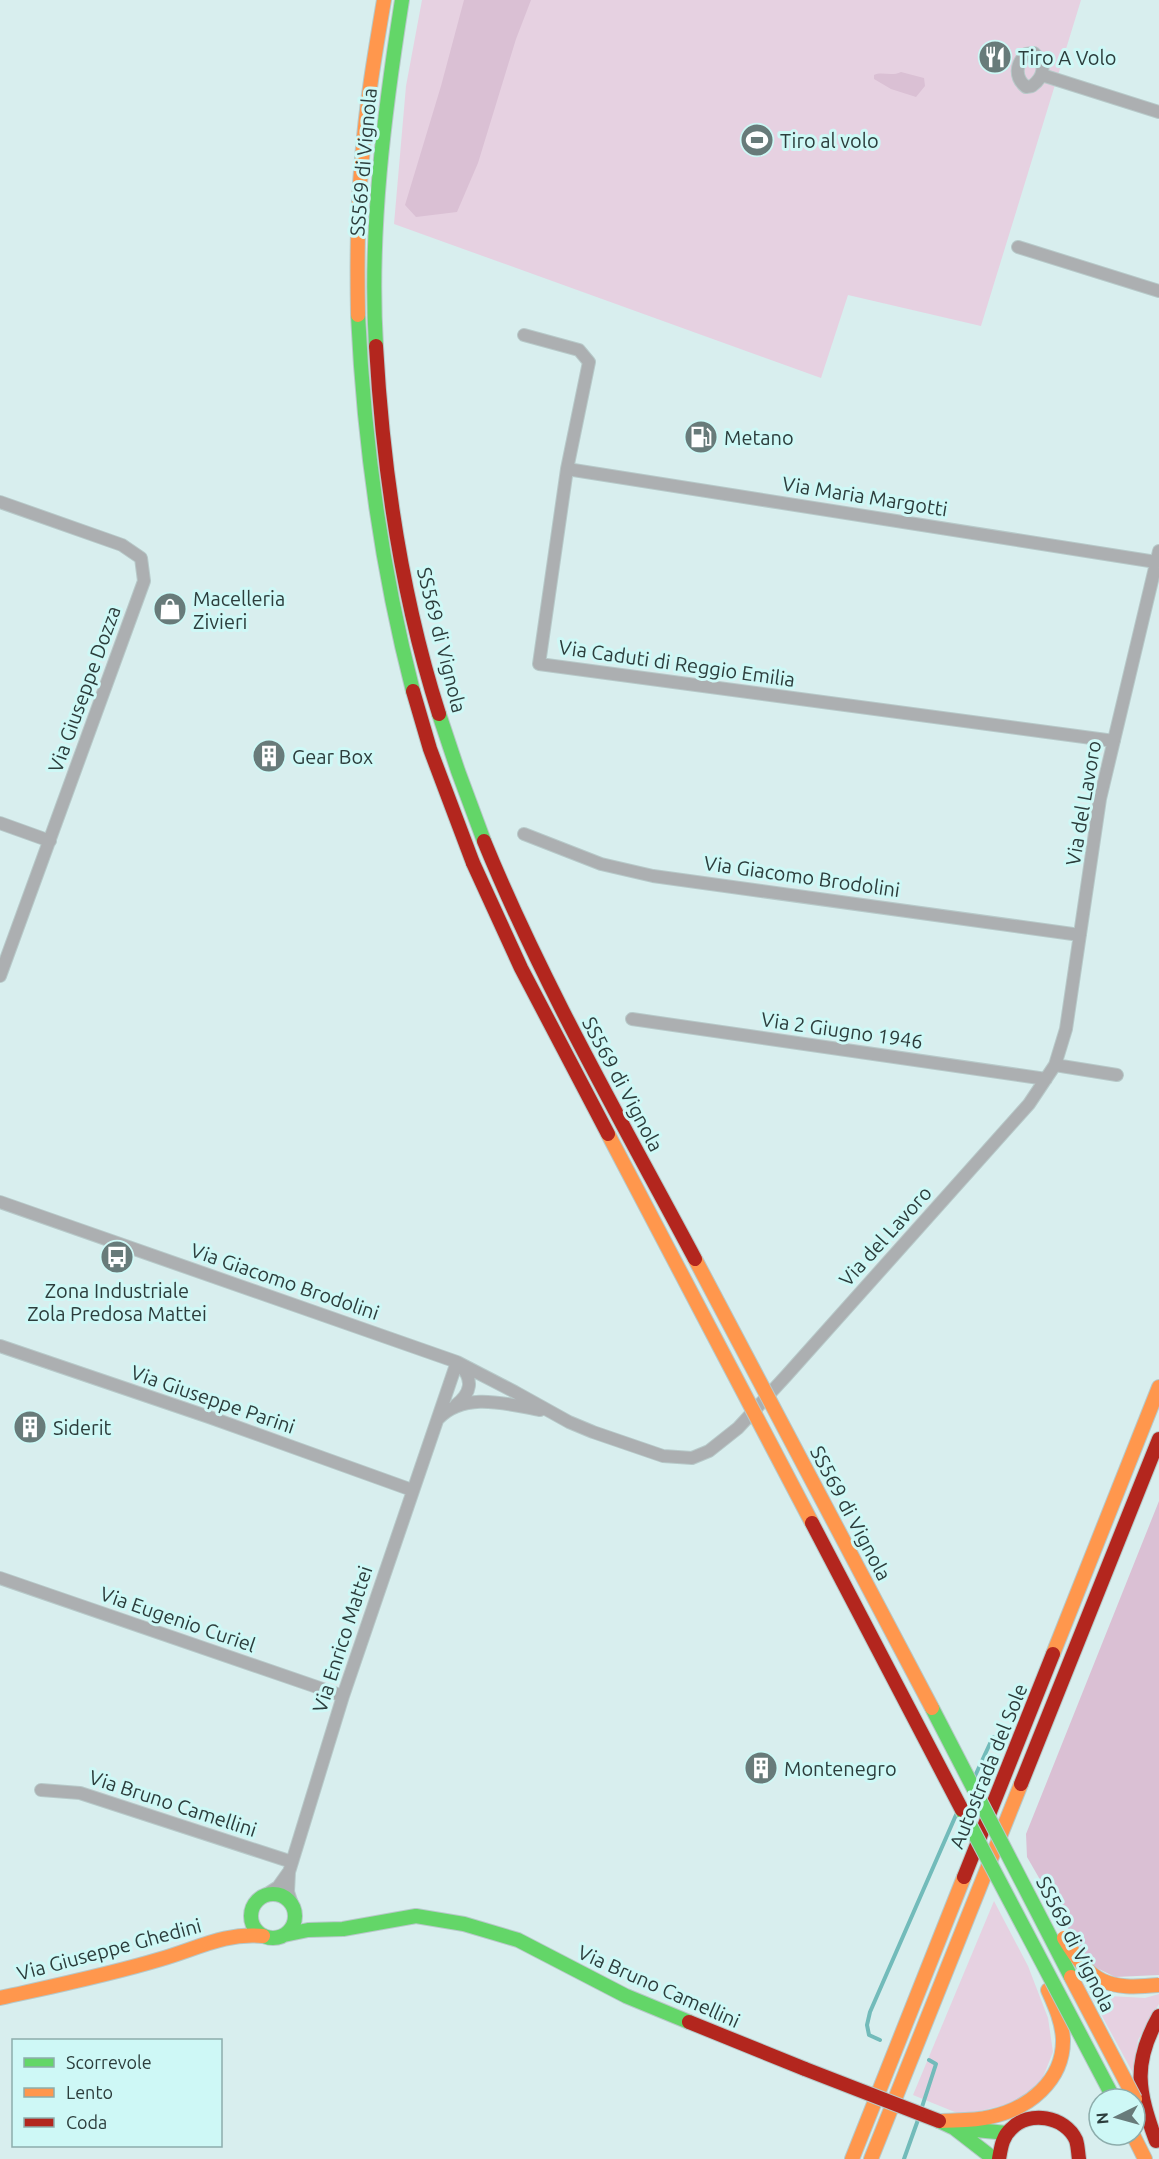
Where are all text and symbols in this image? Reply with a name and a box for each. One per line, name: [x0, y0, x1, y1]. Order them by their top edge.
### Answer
restaurant icon: Tiro A Volo: [977, 39, 1013, 75]
place label: Tiro A Volo: [1018, 46, 1116, 69]
street label: SS569 di Vignola: [345, 87, 381, 237]
sports icon: Tiro al volo: [739, 122, 775, 158]
place label: Tiro al volo: [780, 129, 879, 152]
fuel station icon: Metano: [683, 419, 719, 455]
place label: Metano: [724, 426, 794, 449]
street label: Via Maria Margotti: [781, 472, 949, 520]
street label: SS569 di Vignola: [413, 565, 471, 715]
place label: Macelleria Zivieri: [193, 587, 285, 633]
shop icon: Macelleria Zivieri: [152, 591, 188, 627]
street label: Via Giuseppe Dozza: [43, 603, 125, 775]
street label: Via Caduti di Reggio Emilia: [557, 635, 797, 691]
building icon: Gear Box: [251, 738, 287, 774]
street label: Via del Lavoro: [1061, 739, 1105, 867]
place label: Gear Box: [292, 745, 373, 768]
street label: Via Giacomo Brodolini: [703, 851, 901, 901]
street label: Via 2 Giugno 1946: [760, 1007, 924, 1053]
street label: SS569 di Vignola: [578, 1013, 668, 1155]
street label: Via del Lavoro: [834, 1181, 936, 1291]
street label: Via Giacomo Brodolini: [188, 1238, 382, 1324]
bus stop icon: Zona Industriale Zola Predosa Mattei: [99, 1239, 135, 1275]
place label: Zona Industriale Zola Predosa Mattei: [27, 1279, 207, 1325]
street label: Via Giuseppe Parini: [128, 1360, 298, 1438]
building icon: Siderit: [12, 1409, 48, 1445]
place label: Siderit: [53, 1416, 112, 1439]
street label: SS569 di Vignola: [806, 1442, 896, 1584]
street label: Via Enrico Mattei: [307, 1563, 377, 1715]
street label: Via Eugenio Curiel: [97, 1582, 259, 1656]
street label: Autostrada del Sole: [944, 1680, 1032, 1852]
building icon: Montenegro: [743, 1750, 779, 1786]
place label: Montenegro: [784, 1757, 897, 1780]
street label: Via Bruno Camellini: [86, 1765, 260, 1841]
street label: SS569 di Vignola: [1032, 1872, 1120, 2016]
street label: Via Giuseppe Ghedini: [14, 1913, 204, 1985]
street label: Via Bruno Camellini: [574, 1940, 744, 2032]
legend: [12, 2039, 222, 2147]
text: Scorrevole: [66, 2052, 152, 2072]
text: Lento: [66, 2082, 113, 2102]
north arrow: [1087, 2087, 1147, 2147]
text: Coda: [66, 2112, 107, 2132]
text: N: [1093, 2112, 1112, 2125]

